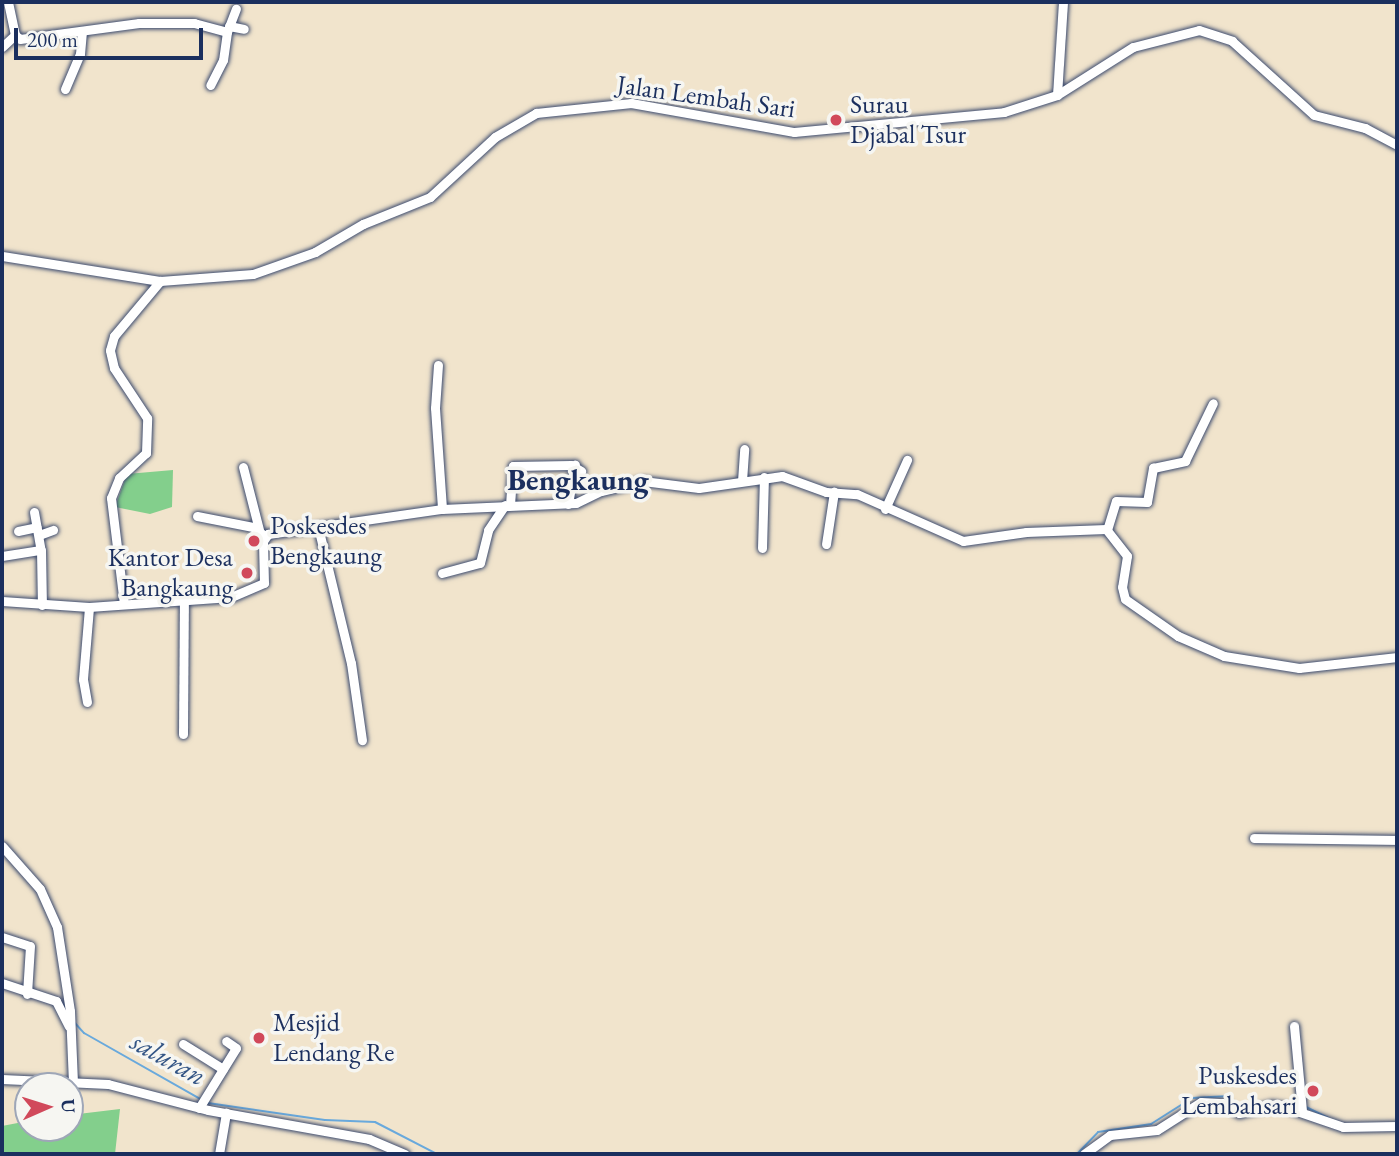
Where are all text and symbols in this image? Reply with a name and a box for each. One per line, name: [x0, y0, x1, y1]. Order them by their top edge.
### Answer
scale bar: [18, 14, 206, 58]
text: 200 m: [27, 26, 78, 53]
street label: Jalan Lembah Sari: [615, 69, 797, 125]
place label: Surau Djabal Tsur: [850, 89, 966, 150]
marker: Surau Djabal Tsur: [828, 112, 844, 128]
district label: Bengkaung: [507, 462, 649, 498]
place label: Poskesdes Bengkaung: [270, 510, 382, 572]
marker: Poskesdes Bengkaung: [244, 531, 264, 551]
place label: Kantor Desa Bangkaung: [108, 542, 233, 604]
marker: Kantor Desa Bangkaung: [239, 565, 255, 581]
place label: Mesjid Lendang Re: [273, 1007, 394, 1068]
water label: saluran: [126, 1024, 212, 1092]
marker: Mesjid Lendang Re: [251, 1030, 267, 1046]
place label: Puskesdes Lembahsari: [1181, 1060, 1297, 1122]
north arrow: [14, 1072, 84, 1142]
marker: Puskesdes Lembahsari: [1303, 1081, 1323, 1101]
text: U: [56, 1098, 81, 1114]

